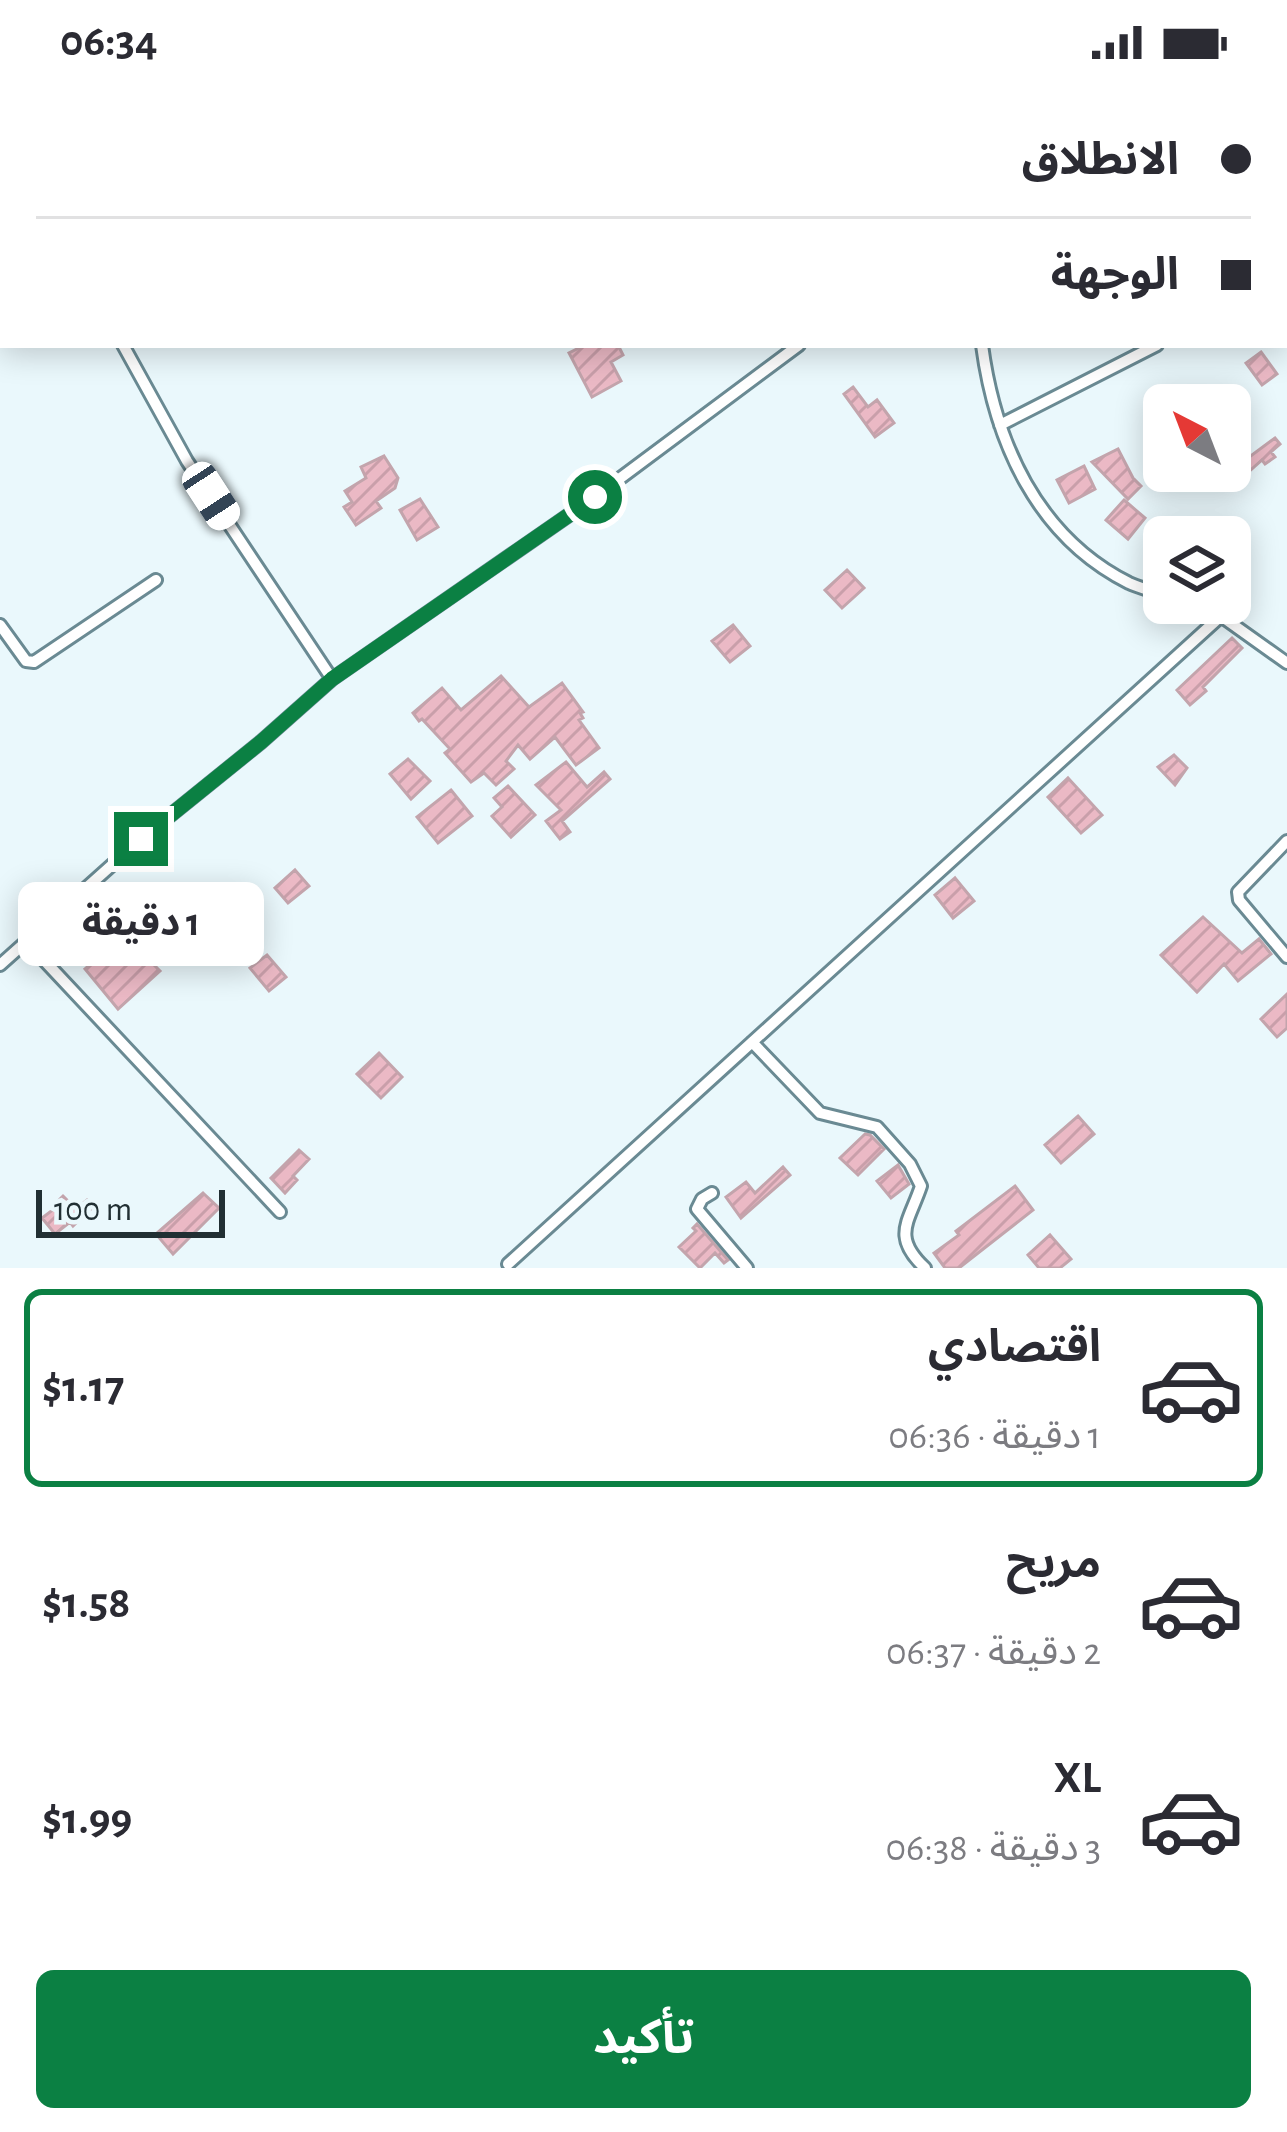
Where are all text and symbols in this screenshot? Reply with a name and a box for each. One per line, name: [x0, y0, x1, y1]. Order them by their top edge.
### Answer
text: 06:34: [60, 19, 158, 64]
text: الانطلاق: [1022, 138, 1179, 183]
text: الوجهة: [1051, 253, 1179, 298]
north arrow: [1143, 384, 1251, 492]
map controls: [1143, 384, 1251, 624]
car: [176, 456, 246, 536]
route start: [568, 470, 622, 524]
button: layers: [1143, 516, 1251, 624]
route end: [114, 812, 168, 866]
callout: 1 دقيقة: [18, 881, 264, 965]
text: 1 دقيقة: [82, 904, 200, 943]
scale bar: [36, 1184, 225, 1237]
text: 100 m: [54, 1194, 132, 1227]
text: اقتصادي: [928, 1325, 1101, 1370]
icon: car: [1137, 1334, 1245, 1442]
text: $1.17: [42, 1365, 124, 1410]
text: 1 دقيقة · 06:36: [888, 1417, 1101, 1456]
text: مريح: [1006, 1541, 1101, 1586]
icon: car: [1137, 1550, 1245, 1658]
text: $1.58: [42, 1581, 130, 1626]
text: 2 دقيقة · 06:37: [886, 1633, 1101, 1672]
text: XL: [1053, 1756, 1101, 1801]
icon: car: [1137, 1766, 1245, 1874]
text: $1.99: [42, 1797, 132, 1842]
text: 3 دقيقة · 06:38: [885, 1829, 1101, 1868]
button: تأكيد: [36, 1970, 1251, 2108]

